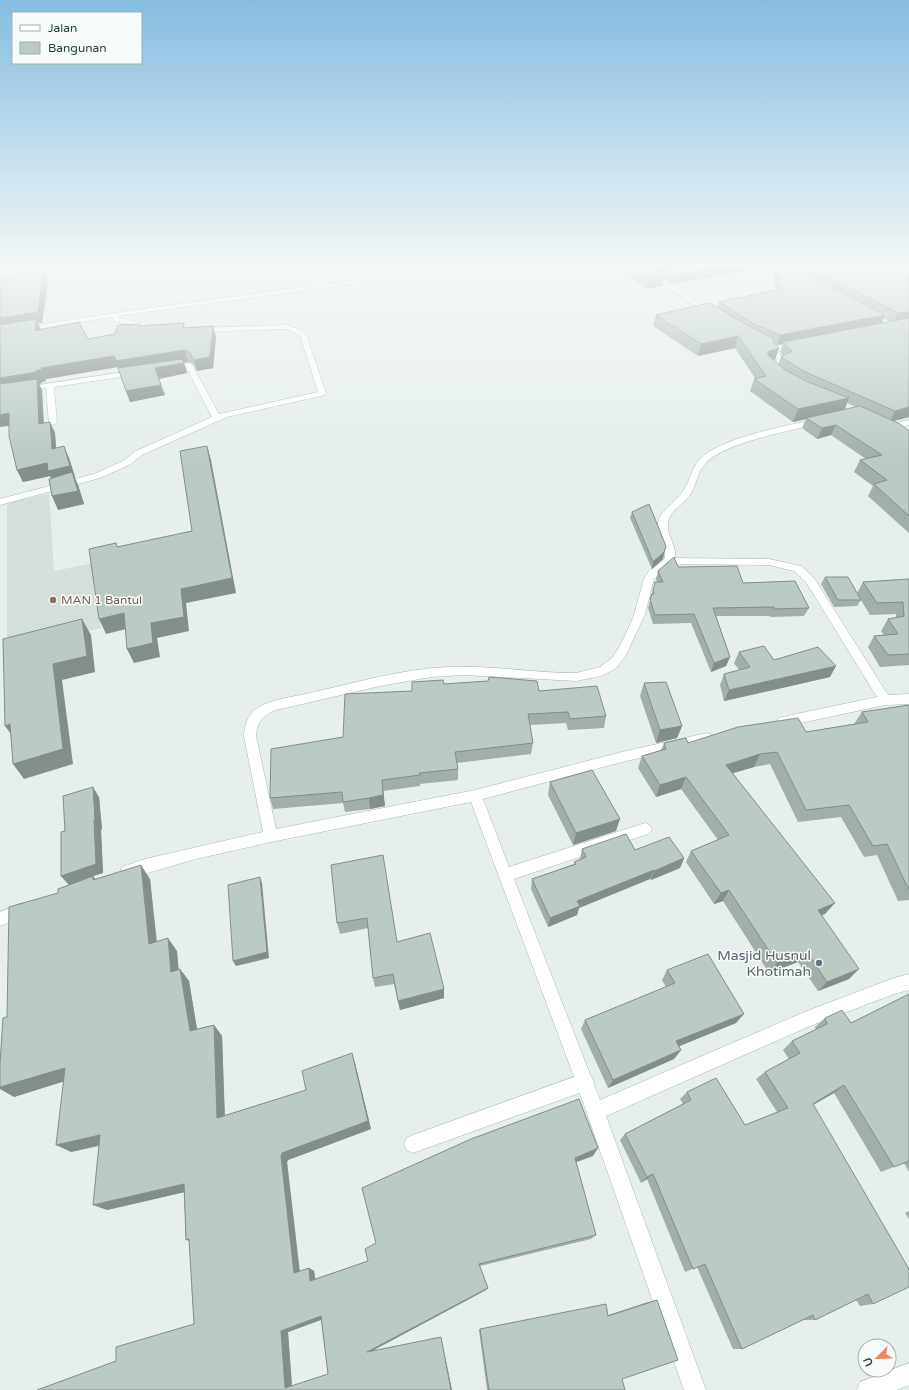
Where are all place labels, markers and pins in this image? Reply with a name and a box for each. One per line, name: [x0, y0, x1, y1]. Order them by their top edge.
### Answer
place label: MAN 1 Bantul: [61, 593, 142, 607]
marker: MAN 1 Bantul: [48, 595, 58, 605]
place label: Masjid Husnul Khotimah: [717, 947, 811, 980]
marker: Masjid Husnul Khotimah: [814, 958, 824, 968]

